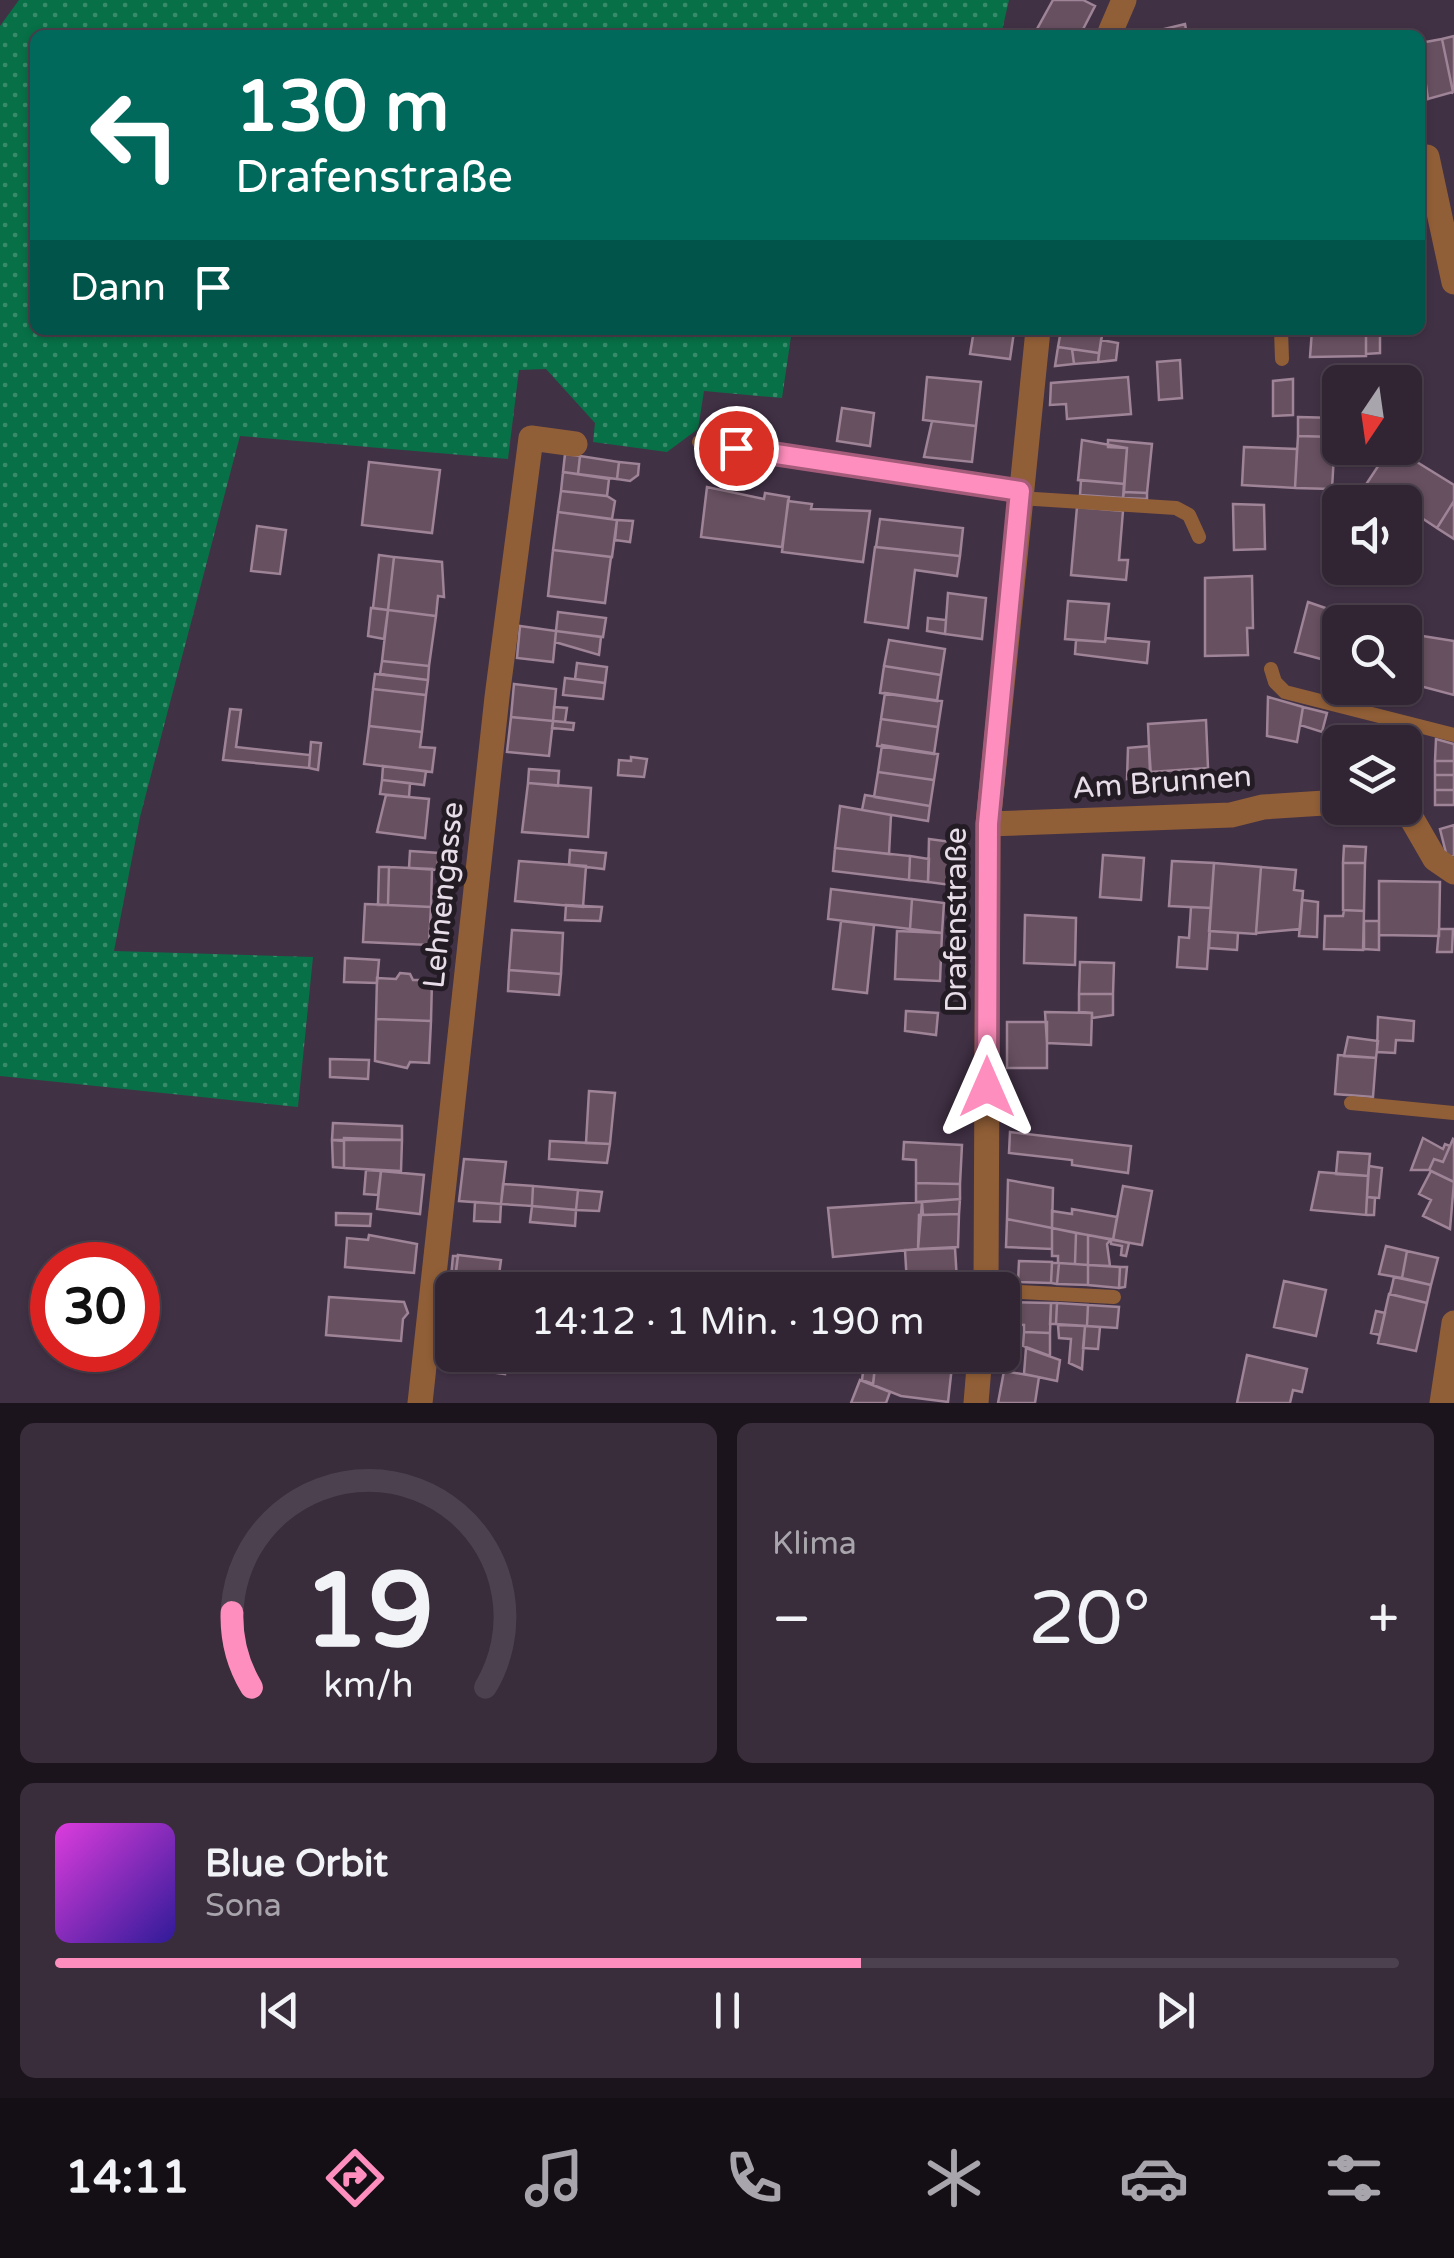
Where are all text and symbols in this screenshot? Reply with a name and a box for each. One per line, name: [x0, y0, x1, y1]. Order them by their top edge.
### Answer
text: 130 m: [235, 66, 449, 150]
icon: left: [70, 70, 200, 200]
text: Drafenstraße: [235, 151, 513, 205]
icon: arrive: [186, 260, 241, 315]
text: Dann: [70, 265, 166, 311]
north arrow: [1322, 365, 1422, 465]
map controls: [1322, 365, 1422, 825]
pin: [694, 406, 779, 491]
icon: arrive: [709, 421, 764, 476]
button: sound: [1322, 485, 1422, 585]
button: search: [1322, 605, 1422, 705]
button: layers: [1322, 725, 1422, 825]
street label: Am Brunnen: [1071, 758, 1253, 807]
street label: Lehnengasse: [415, 800, 472, 990]
street label: Drafenstraße: [938, 827, 975, 1013]
position arrow: [935, 1035, 1039, 1139]
speed limit sign: 30: [30, 1242, 160, 1372]
text: 14:12 · 1 Min. · 190 m: [531, 1299, 924, 1345]
text: Klima: [772, 1525, 857, 1563]
text: 19: [303, 1550, 434, 1675]
text: 20°: [1028, 1574, 1151, 1664]
text: −: [772, 1587, 811, 1653]
text: +: [1368, 1587, 1399, 1653]
text: km/h: [324, 1664, 413, 1707]
text: Blue Orbit: [205, 1841, 388, 1887]
text: Sona: [205, 1887, 282, 1925]
icon: previous: [252, 1983, 307, 2038]
icon: pause: [700, 1983, 755, 2038]
icon: next: [1148, 1983, 1203, 2038]
icon: directions: [320, 2143, 390, 2213]
icon: music: [519, 2143, 589, 2213]
icon: phone: [719, 2143, 789, 2213]
icon: climate: [919, 2143, 989, 2213]
icon: car: [1119, 2143, 1189, 2213]
icon: filters: [1319, 2143, 1389, 2213]
text: 14:11: [65, 2151, 190, 2205]

